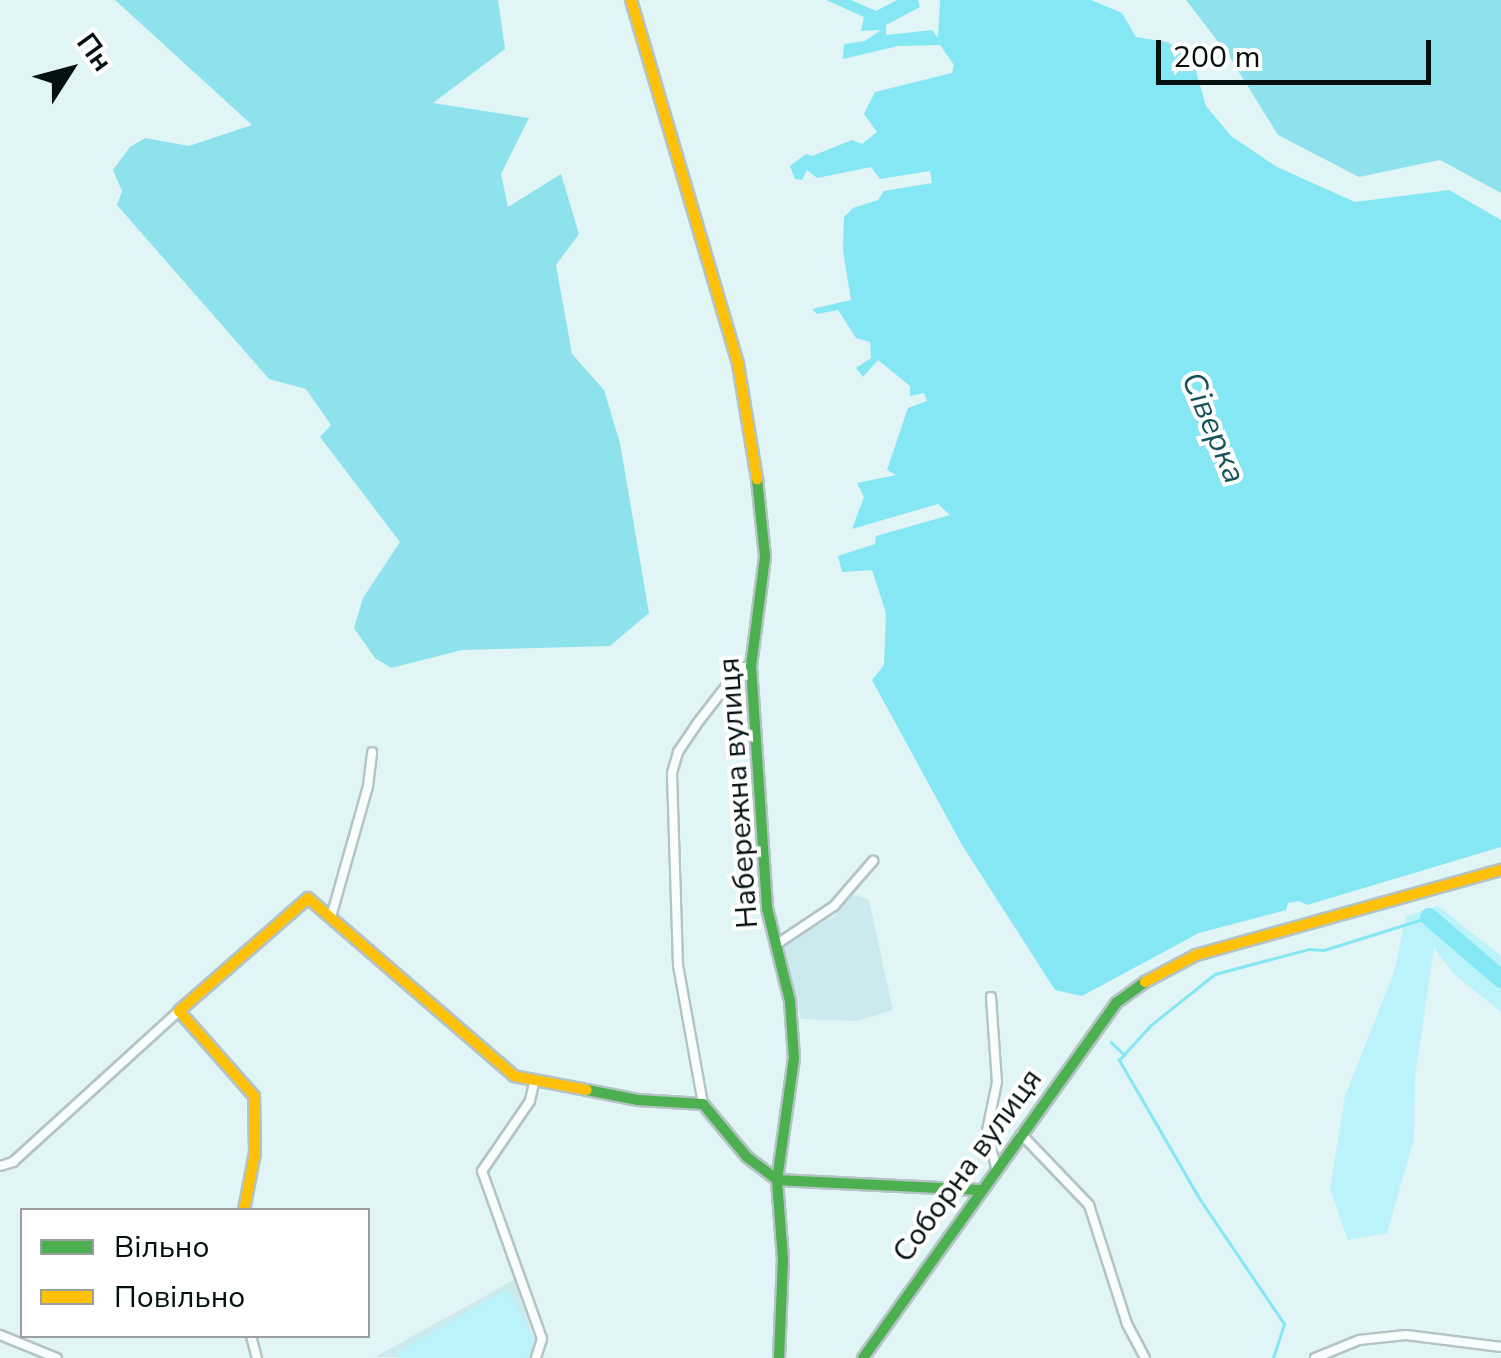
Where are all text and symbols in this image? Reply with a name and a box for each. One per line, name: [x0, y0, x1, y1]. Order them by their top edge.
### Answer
north arrow: [20, 20, 120, 120]
scale bar: [1161, 20, 1436, 82]
text: Пн: [68, 26, 121, 79]
text: 200 m: [1173, 37, 1260, 78]
water label: Сіверка: [1172, 367, 1254, 489]
street label: Набережна вулиця: [712, 656, 766, 930]
street label: Соборна вулиця: [886, 1062, 1050, 1270]
legend: [20, 1208, 370, 1338]
text: Вільно: [114, 1227, 209, 1268]
text: Повільно: [114, 1277, 245, 1318]

